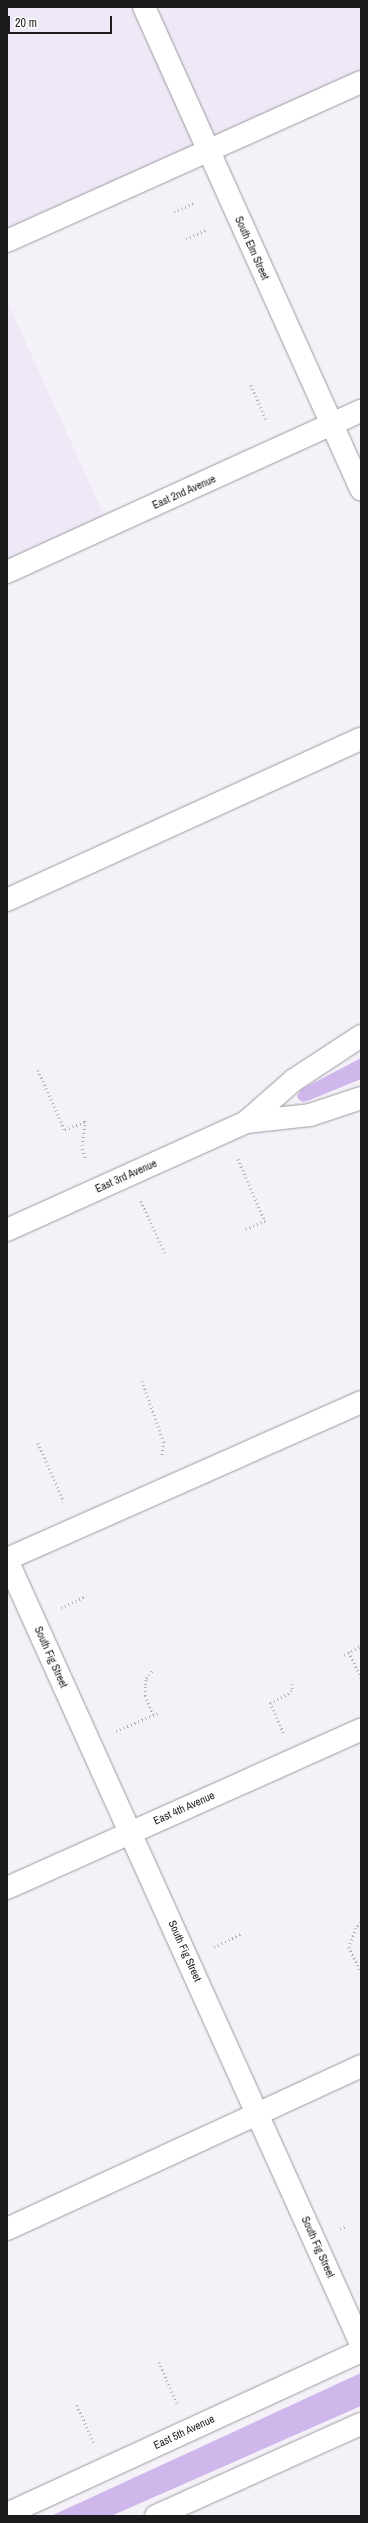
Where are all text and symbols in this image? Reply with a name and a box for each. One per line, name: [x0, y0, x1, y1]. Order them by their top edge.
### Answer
scale bar: [10, 8, 114, 34]
text: 20 m: [15, 15, 37, 31]
street label: South Elm Street: [232, 214, 272, 282]
street label: East 2nd Avenue: [150, 472, 218, 512]
street label: East 3rd Avenue: [93, 1156, 159, 1196]
street label: South Fig Street: [32, 1624, 70, 1690]
street label: East 4th Avenue: [151, 1789, 217, 1827]
street label: South Fig Street: [166, 1918, 204, 1984]
street label: South Fig Street: [299, 2214, 337, 2280]
street label: East 5th Avenue: [151, 2412, 217, 2452]

